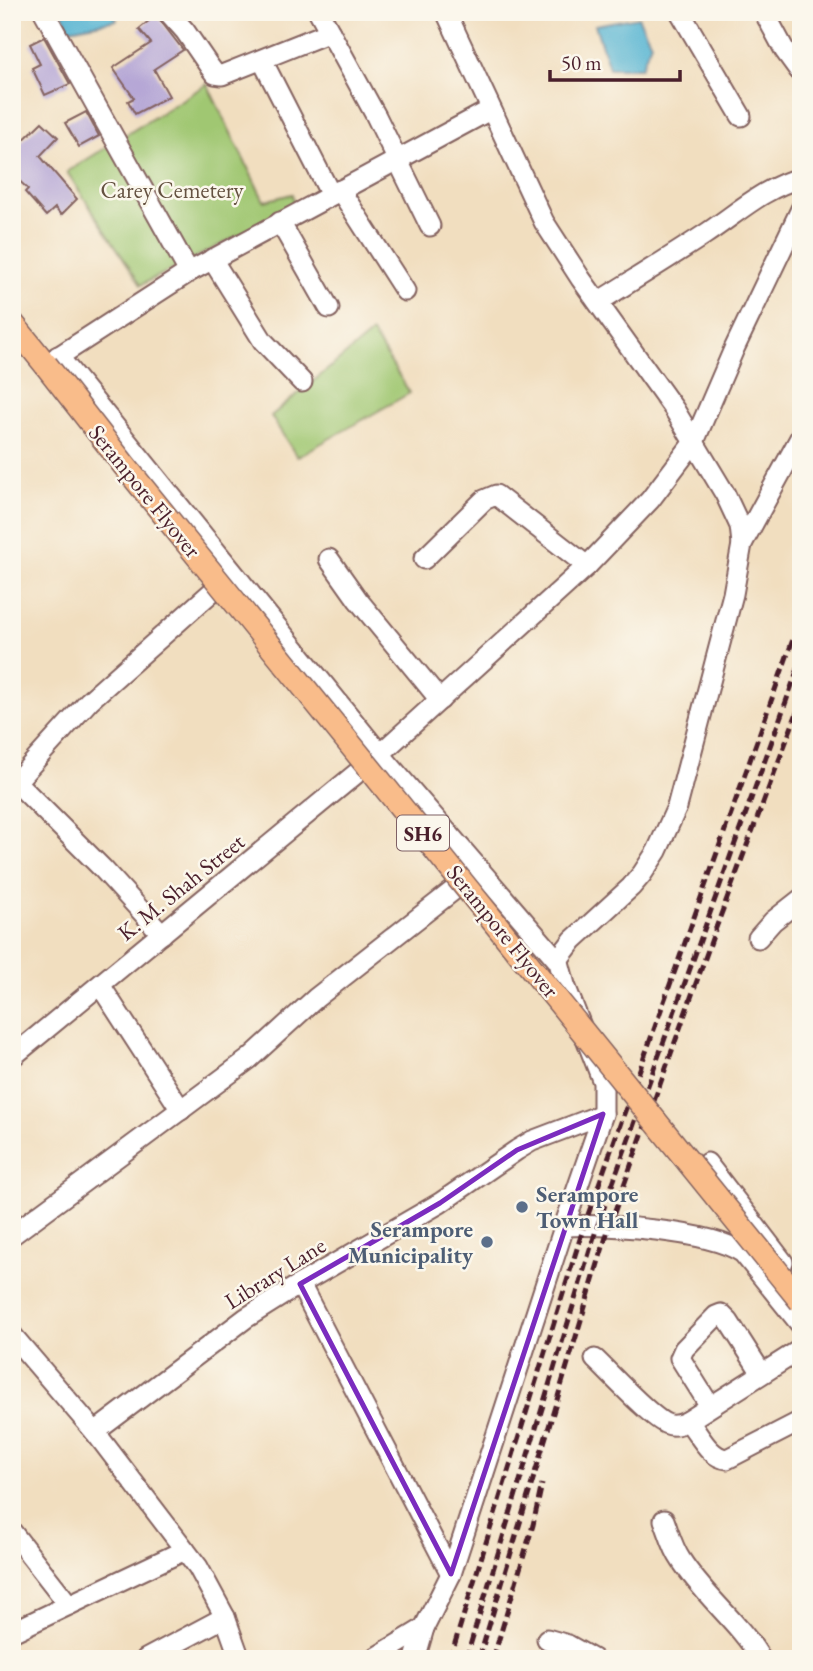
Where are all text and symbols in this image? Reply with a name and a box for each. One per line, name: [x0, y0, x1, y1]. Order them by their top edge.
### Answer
scale bar: [550, 38, 680, 82]
text: 50 m: [561, 49, 602, 76]
park label: Carey Cemetery: [101, 175, 244, 205]
street label: Serampore Flyover: [82, 418, 208, 564]
road number: SH6: [397, 816, 449, 850]
street label: K. M. Shah Street: [111, 826, 251, 947]
street label: Serampore Flyover: [440, 858, 566, 1004]
place label: Serampore Town Hall: [536, 1179, 639, 1235]
marker: Serampore Town Hall: [514, 1199, 530, 1215]
place label: Serampore Municipality: [348, 1214, 474, 1270]
street label: Library Lane: [219, 1230, 331, 1316]
marker: Serampore Municipality: [479, 1234, 495, 1250]

